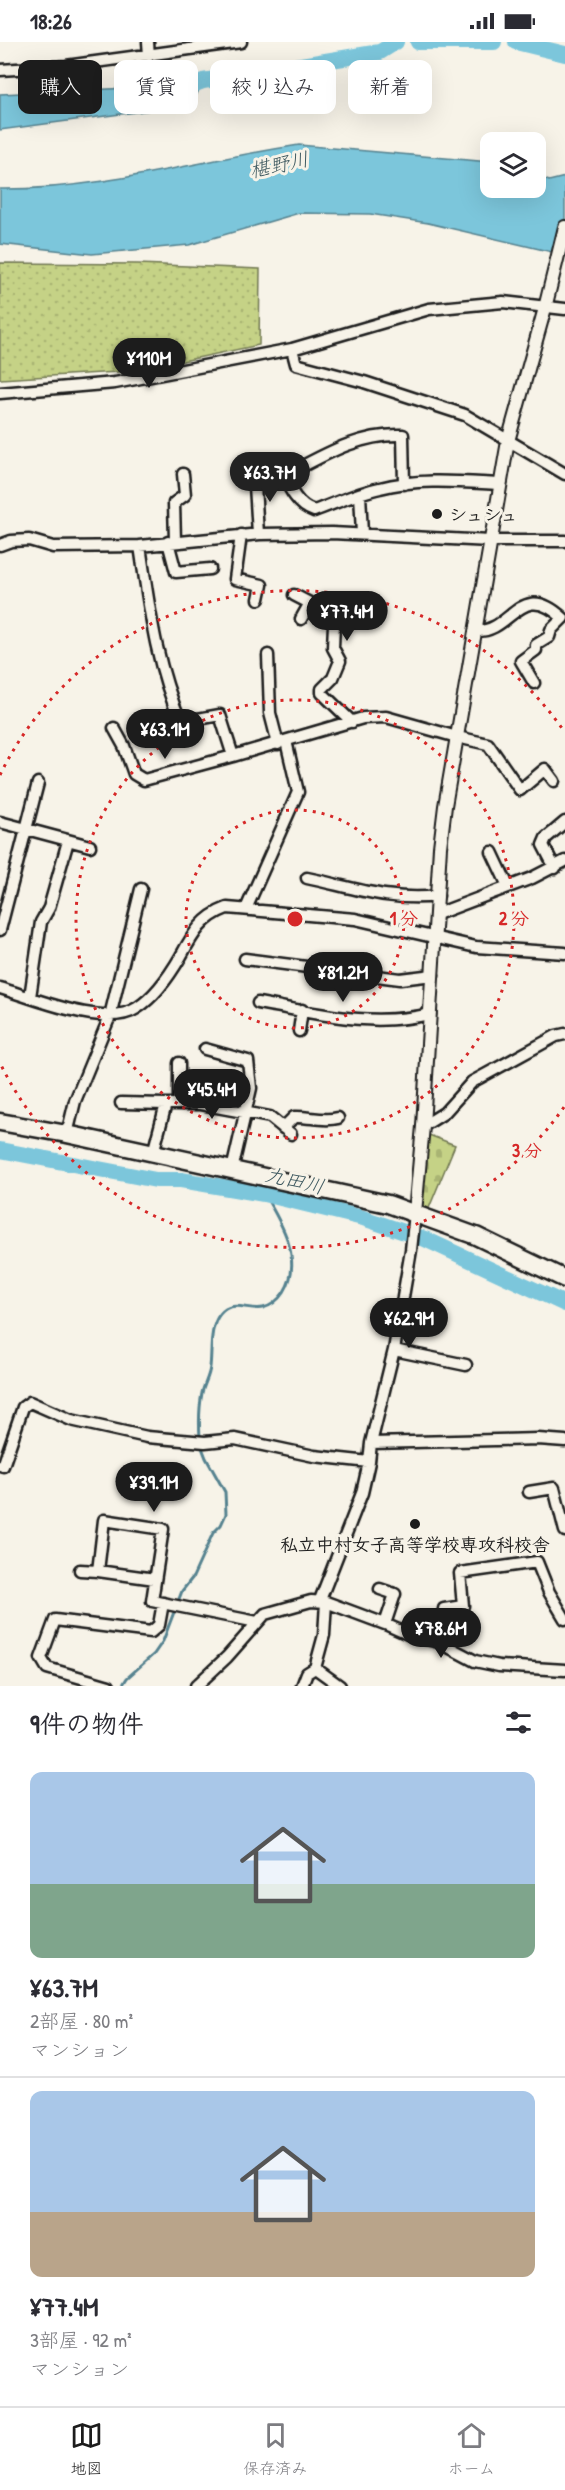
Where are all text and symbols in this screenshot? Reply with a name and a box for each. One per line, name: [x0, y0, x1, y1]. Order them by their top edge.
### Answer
text: 18:26: [30, 6, 72, 36]
chip: 購入: [18, 60, 102, 114]
chip: 賃貸: [114, 60, 198, 114]
chip: 絞り込み: [210, 60, 336, 114]
chip: 新着: [348, 60, 432, 114]
map controls: [480, 132, 546, 198]
button: layers: [480, 132, 546, 198]
water label: 椹野川: [247, 145, 311, 183]
pin: ¥110M: [107, 338, 191, 389]
text: ¥110M: [127, 344, 171, 371]
pin: ¥63.7M: [221, 452, 319, 503]
text: ¥63.7M: [244, 458, 296, 485]
place label: シュシュ: [449, 502, 518, 527]
marker: シュシュ: [430, 507, 444, 521]
pin: ¥77.4M: [298, 591, 396, 642]
text: ¥77.4M: [321, 597, 373, 624]
pin: ¥63.1M: [116, 709, 214, 760]
text: ¥63.1M: [140, 715, 190, 742]
text: 1 分: [390, 906, 418, 931]
text: 2 分: [499, 906, 529, 931]
centre of rings: [285, 909, 305, 929]
pin: ¥81.2M: [294, 952, 392, 1003]
text: ¥81.2M: [318, 958, 368, 985]
pin: ¥45.4M: [163, 1069, 261, 1120]
text: ¥45.4M: [188, 1075, 236, 1102]
text: 3 分: [512, 1138, 542, 1163]
water label: 九田川: [263, 1160, 327, 1200]
pin: ¥62.9M: [360, 1298, 458, 1349]
text: ¥62.9M: [384, 1304, 434, 1331]
pin: ¥39.1M: [105, 1462, 203, 1513]
text: ¥39.1M: [129, 1468, 179, 1495]
marker: 私立中村女子高等学校専攻科校舎: [408, 1517, 422, 1531]
place label: 私立中村女子高等学校専攻科校舎: [280, 1532, 550, 1557]
pin: ¥78.6M: [392, 1608, 490, 1659]
text: ¥78.6M: [415, 1614, 467, 1641]
text: 9件の物件: [30, 1706, 144, 1741]
icon: filters: [502, 1706, 535, 1739]
icon: home: [229, 1811, 337, 1919]
text: ¥63.7M: [30, 1970, 98, 2005]
text: 2部屋 · 80 m²: [30, 2007, 133, 2034]
text: マンション: [30, 2036, 129, 2063]
icon: home: [229, 2130, 337, 2238]
text: ¥77.4M: [30, 2289, 99, 2324]
text: 3部屋 · 92 m²: [30, 2326, 132, 2353]
text: マンション: [30, 2355, 129, 2382]
tab: 地図: [70, 2419, 103, 2479]
tab: 保存済み: [243, 2419, 307, 2479]
tab: ホーム: [448, 2419, 495, 2479]

